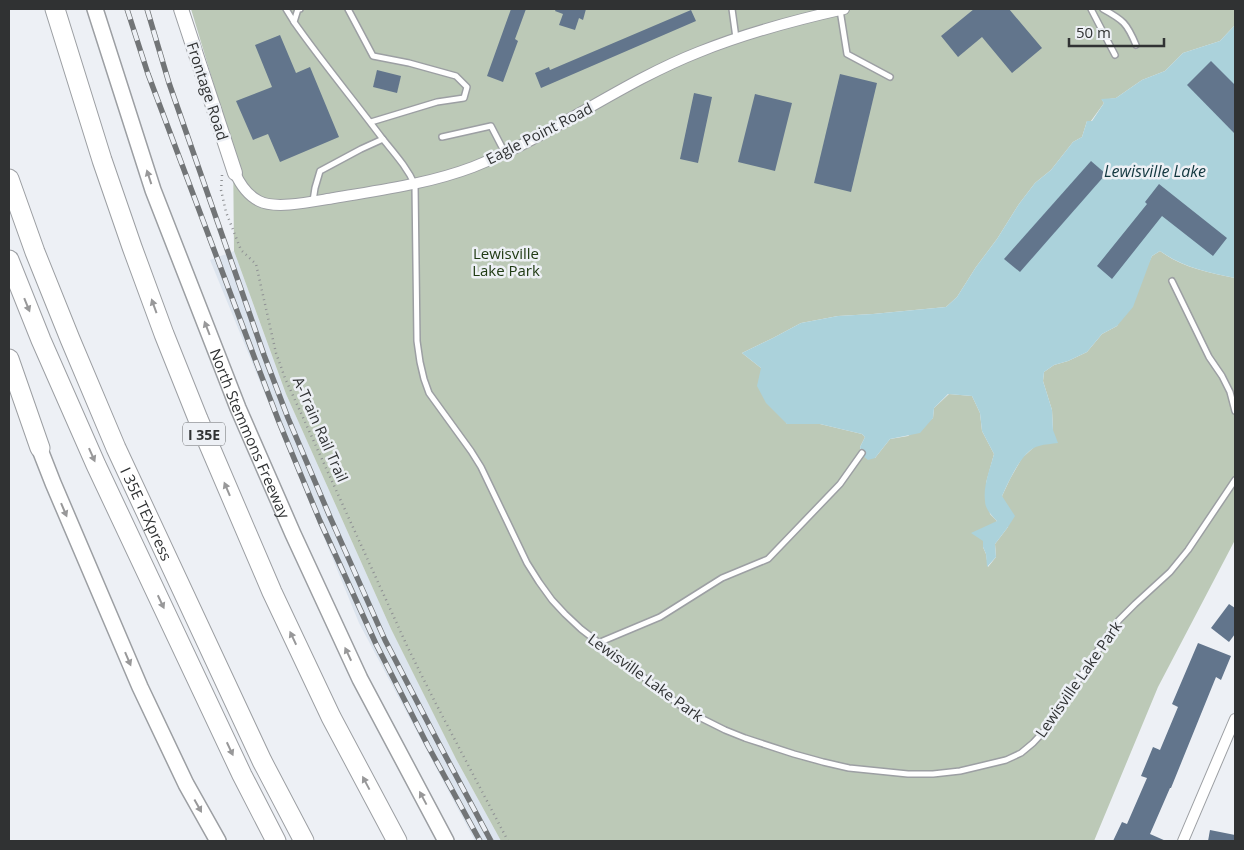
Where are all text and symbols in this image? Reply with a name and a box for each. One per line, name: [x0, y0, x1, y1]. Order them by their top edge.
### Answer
scale bar: [1069, 15, 1164, 47]
text: 50 m: [1076, 22, 1111, 42]
street label: Frontage Road: [183, 39, 233, 143]
street label: Eagle Point Road: [482, 98, 596, 168]
water label: Lewisville Lake: [1104, 160, 1206, 182]
one-way arrow: [144, 169, 152, 184]
park label: Lewisville Lake Park: [472, 243, 540, 280]
one-way arrow: [24, 298, 32, 313]
one-way arrow: [150, 298, 158, 313]
one-way arrow: [203, 320, 211, 335]
street label: North Stemmons Freeway: [206, 345, 295, 522]
street label: A-Train Rail Trail: [289, 373, 353, 485]
road number: I 35E: [183, 422, 225, 446]
one-way arrow: [88, 448, 96, 462]
street label: I 35E TEXpress: [116, 464, 177, 564]
one-way arrow: [223, 482, 231, 496]
one-way arrow: [61, 502, 69, 517]
one-way arrow: [157, 595, 165, 609]
street label: Lewisville Lake Park: [1030, 617, 1126, 741]
street label: Lewisville Lake Park: [584, 628, 708, 726]
one-way arrow: [289, 631, 297, 645]
one-way arrow: [344, 647, 352, 661]
one-way arrow: [125, 652, 133, 666]
one-way arrow: [226, 742, 234, 756]
one-way arrow: [362, 776, 370, 790]
one-way arrow: [419, 791, 427, 805]
one-way arrow: [194, 798, 202, 813]

